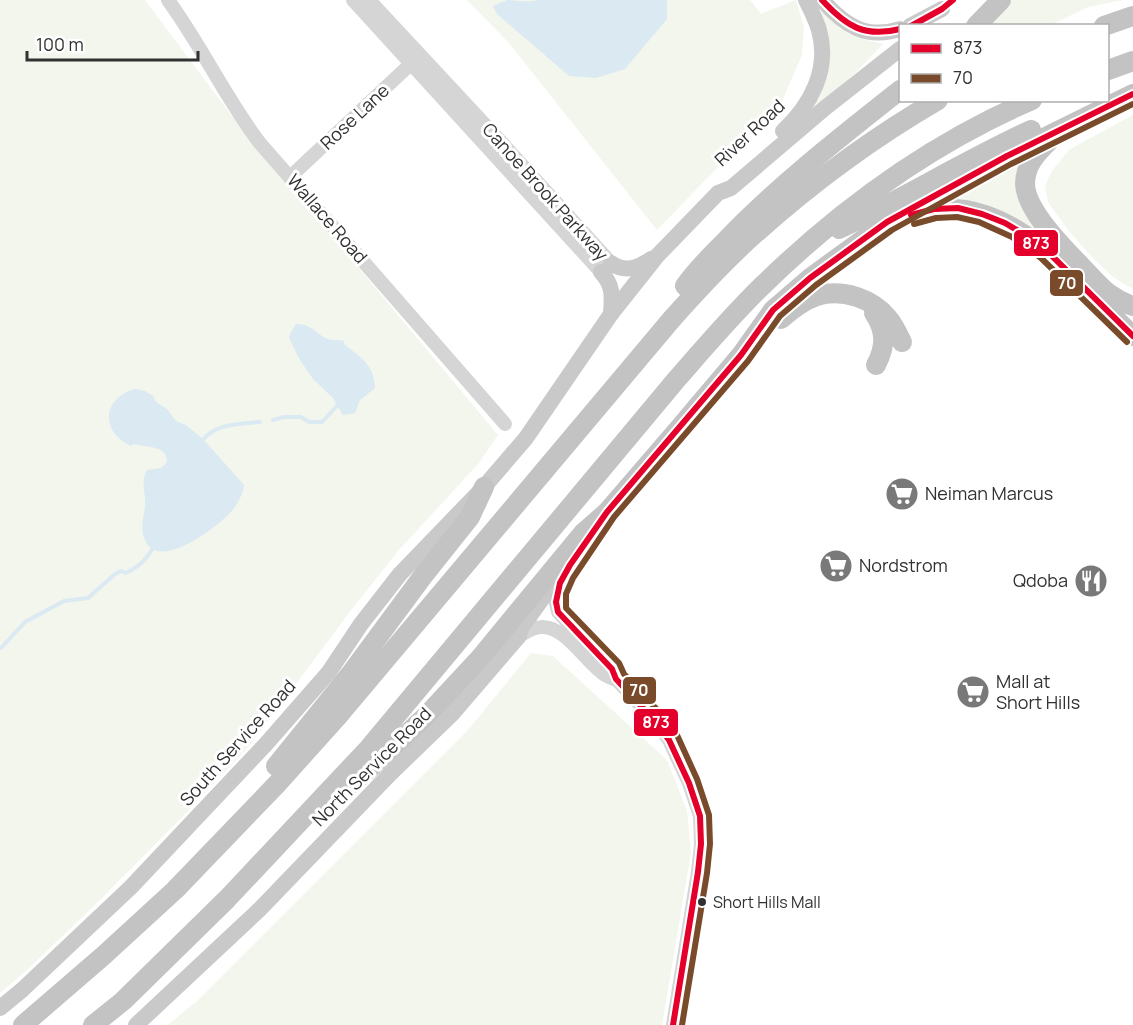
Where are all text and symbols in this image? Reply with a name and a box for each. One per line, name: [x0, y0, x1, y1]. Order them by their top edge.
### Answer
scale bar: [27, 24, 198, 62]
legend: [899, 24, 1109, 102]
text: 100 m: [36, 32, 84, 56]
text: 873: [953, 35, 982, 59]
text: 70: [953, 65, 973, 89]
street label: Rose Lane: [315, 78, 394, 154]
street label: River Road: [709, 94, 790, 171]
street label: Canoe Brook Parkway: [477, 117, 614, 266]
street label: Wallace Road: [282, 169, 373, 268]
line badge: 873: [1013, 229, 1059, 257]
text: 873: [1022, 232, 1050, 254]
line badge: 70: [1049, 269, 1084, 297]
text: 70: [1057, 272, 1077, 294]
supermarket icon: Neiman Marcus: [884, 476, 920, 512]
place label: Neiman Marcus: [925, 481, 1053, 505]
supermarket icon: Nordstrom: [818, 548, 854, 584]
place label: Nordstrom: [859, 553, 948, 577]
restaurant icon: Qdoba: [1073, 563, 1109, 599]
place label: Qdoba: [1013, 568, 1068, 592]
place label: Mall at Short Hills: [996, 669, 1080, 714]
street label: South Service Road: [174, 674, 300, 811]
supermarket icon: Mall at Short Hills: [955, 674, 991, 710]
line badge: 70: [622, 676, 657, 705]
text: 70: [629, 679, 649, 701]
street label: North Service Road: [307, 702, 436, 831]
line badge: 873: [633, 708, 679, 737]
text: 873: [642, 711, 670, 733]
place label: Short Hills Mall: [713, 891, 821, 913]
marker: Short Hills Mall: [696, 896, 708, 908]

